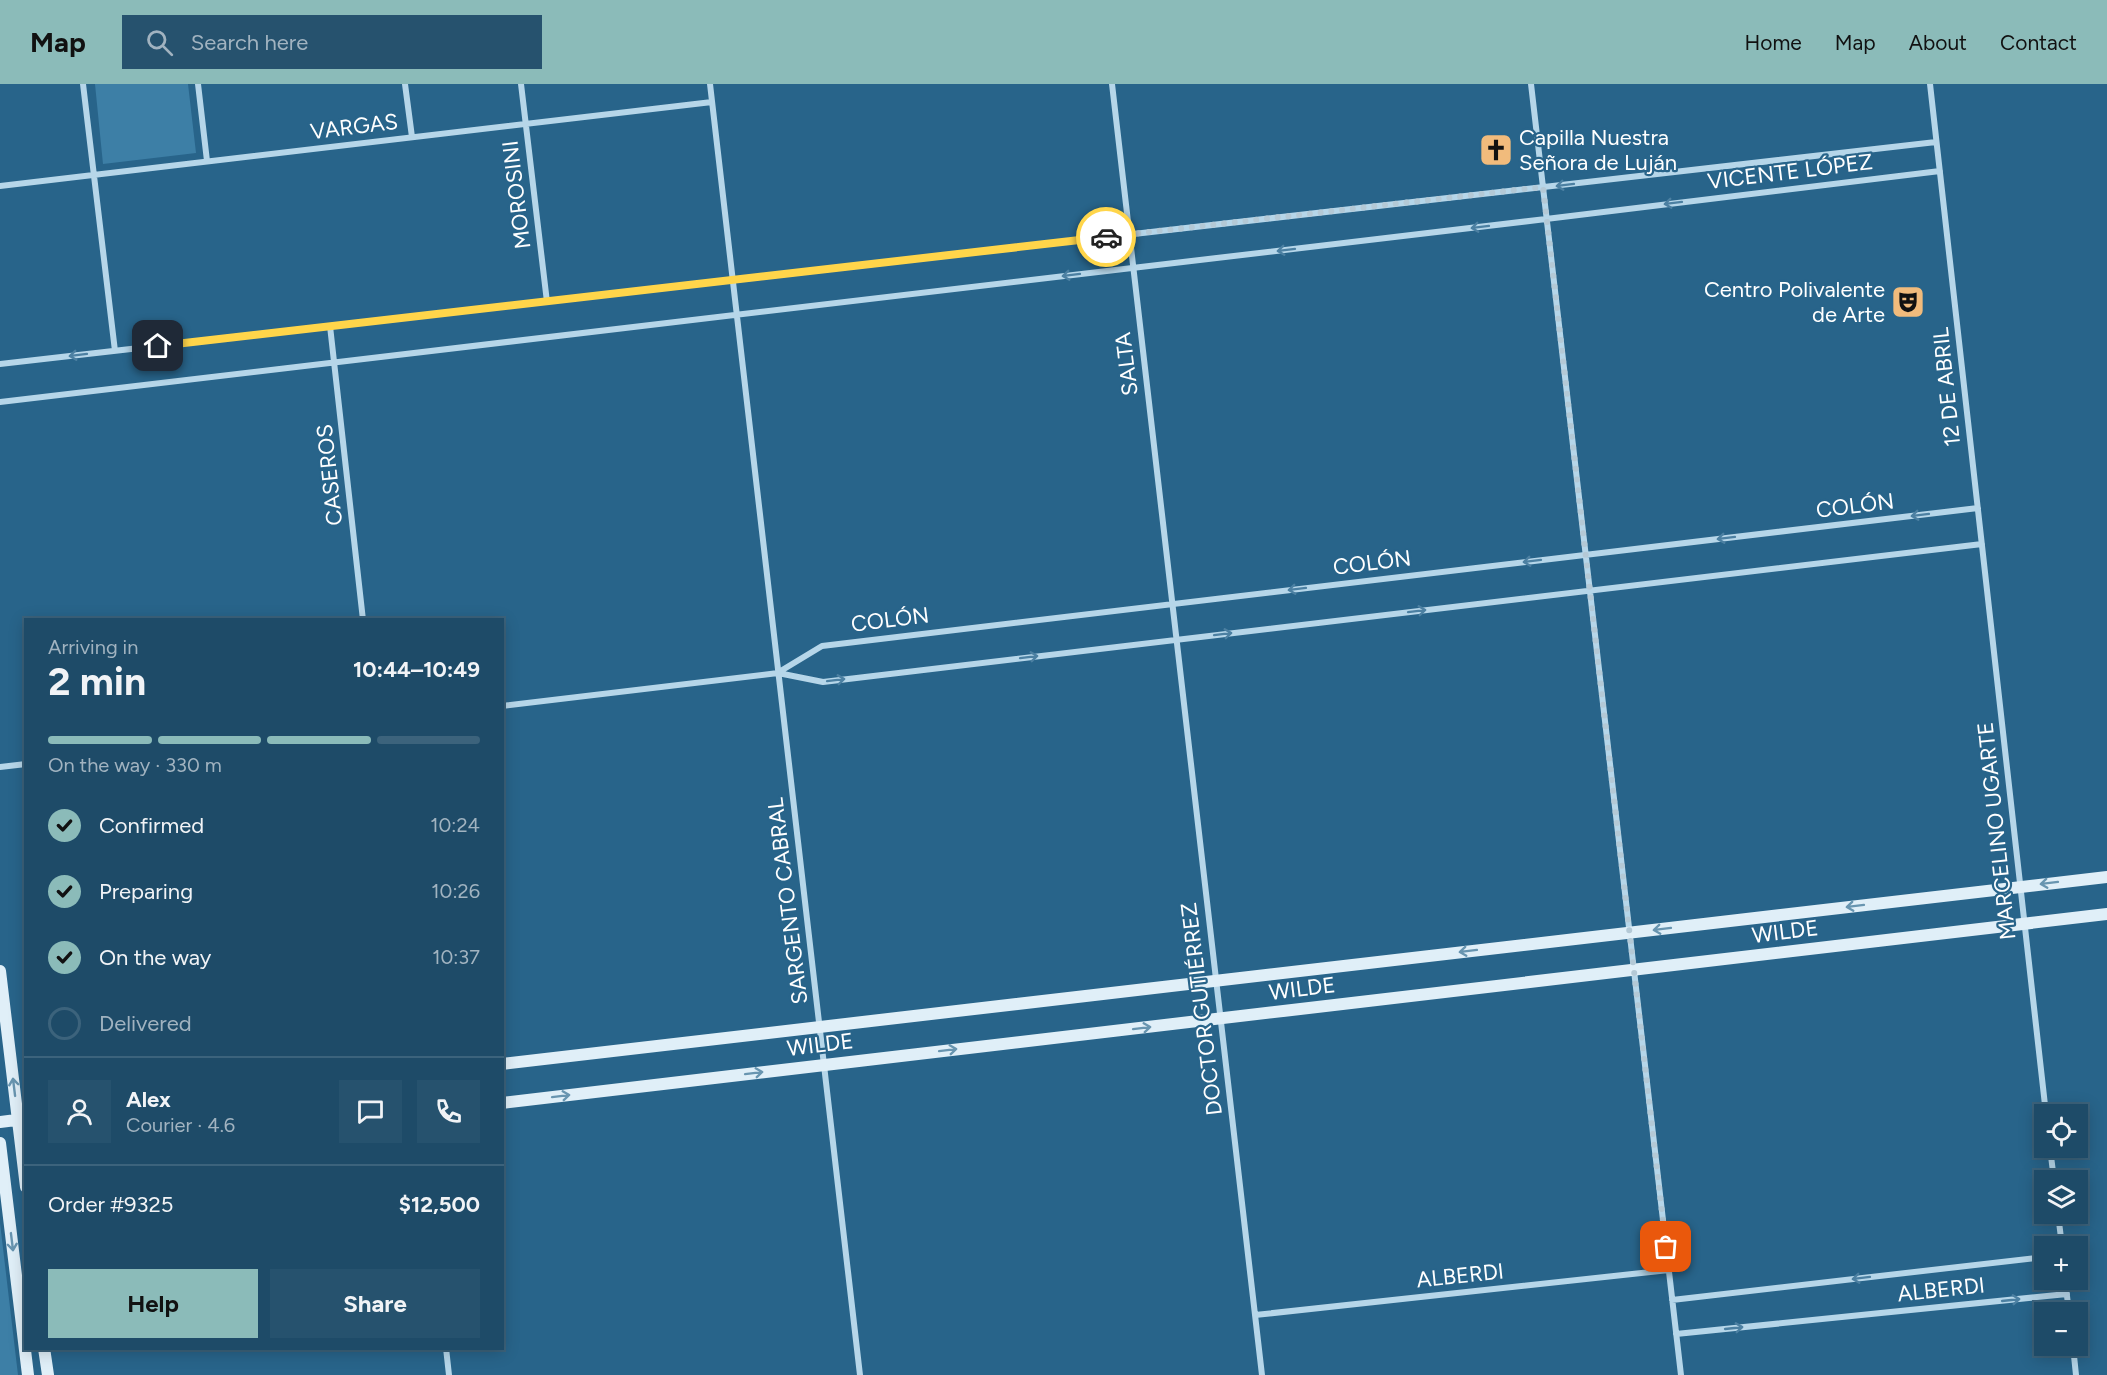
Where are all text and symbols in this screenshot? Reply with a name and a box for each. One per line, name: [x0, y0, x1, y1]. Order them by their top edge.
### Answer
search box: [122, 15, 542, 69]
text: Map: [30, 25, 86, 59]
icon: search: [143, 26, 176, 59]
text: Search here: [191, 29, 308, 56]
text: Home: [1745, 30, 1802, 55]
text: Map: [1835, 30, 1876, 55]
text: About: [1909, 30, 1967, 55]
text: Contact: [2000, 30, 2077, 55]
street label: VARGAS: [309, 108, 399, 145]
place label: Capilla Nuestra Señora de Luján: [1519, 124, 1677, 176]
church icon: Capilla Nuestra Señora de Luján: [1478, 132, 1514, 168]
street label: MOROSINI: [496, 139, 537, 251]
street label: VICENTE LÓPEZ: [1706, 148, 1874, 195]
one-way arrow: [1556, 180, 1576, 191]
one-way arrow: [1664, 198, 1684, 209]
courier: [1076, 207, 1136, 267]
icon: car: [1090, 221, 1123, 254]
one-way arrow: [1470, 222, 1490, 233]
one-way arrow: [1276, 245, 1296, 256]
one-way arrow: [1062, 270, 1082, 281]
place label: Centro Polivalente de Arte: [1704, 276, 1885, 328]
theatre icon: Centro Polivalente de Arte: [1890, 284, 1926, 320]
pin: [132, 320, 183, 371]
street label: 12 DE ABRIL: [1927, 325, 1966, 448]
icon: home: [141, 329, 174, 362]
street label: SALTA: [1109, 331, 1144, 397]
one-way arrow: [69, 350, 88, 361]
street label: CASEROS: [311, 423, 348, 527]
street label: COLÓN: [1814, 487, 1896, 524]
one-way arrow: [1910, 510, 1930, 521]
one-way arrow: [1717, 533, 1737, 544]
street label: COLÓN: [1331, 544, 1413, 581]
one-way arrow: [1523, 556, 1543, 567]
one-way arrow: [1288, 584, 1308, 595]
street label: COLÓN: [849, 601, 931, 638]
one-way arrow: [1406, 605, 1426, 616]
one-way arrow: [1213, 628, 1233, 639]
text: Arriving in: [48, 635, 138, 659]
one-way arrow: [1019, 651, 1039, 662]
text: 10:44–10:49: [353, 656, 480, 683]
text: 2 min: [48, 658, 146, 705]
one-way arrow: [825, 674, 845, 685]
street label: MARCELINO UGARTE: [1972, 721, 2021, 941]
text: On the way · 330 m: [48, 753, 222, 777]
street label: SARGENTO CABRAL: [761, 796, 814, 1006]
icon: check: [48, 809, 81, 842]
text: Confirmed: [99, 812, 204, 839]
text: 10:24: [430, 813, 480, 837]
icon: check: [48, 875, 81, 908]
text: Preparing: [99, 878, 193, 905]
one-way arrow: [2039, 878, 2059, 889]
text: 10:26: [431, 879, 480, 903]
street label: DOCTOR GUTIÉRREZ: [1175, 901, 1228, 1117]
one-way arrow: [1846, 901, 1866, 912]
street label: WILDE: [1750, 914, 1820, 949]
one-way arrow: [1652, 923, 1672, 934]
icon: check: [48, 941, 81, 974]
text: On the way: [99, 944, 211, 971]
text: 10:37: [432, 945, 480, 969]
one-way arrow: [1458, 946, 1478, 957]
street label: WILDE: [1267, 971, 1337, 1006]
text: Delivered: [99, 1010, 192, 1037]
one-way arrow: [1131, 1022, 1151, 1033]
street label: WILDE: [785, 1027, 855, 1062]
one-way arrow: [937, 1045, 957, 1056]
one-way arrow: [744, 1067, 764, 1078]
one-way arrow: [8, 1078, 19, 1097]
button: person: [48, 1080, 111, 1143]
button: chat: [339, 1080, 402, 1143]
button: phone: [417, 1080, 480, 1143]
text: Alex: [126, 1086, 171, 1113]
one-way arrow: [550, 1090, 570, 1101]
map controls: [2034, 1104, 2088, 1356]
button: locate: [2034, 1104, 2088, 1158]
text: Courier · 4.6: [126, 1113, 235, 1137]
button: layers: [2034, 1170, 2088, 1224]
text: Order #9325: [48, 1191, 174, 1218]
text: $12,500: [399, 1191, 480, 1218]
pin: [1640, 1221, 1691, 1272]
icon: bag: [1649, 1230, 1682, 1263]
one-way arrow: [7, 1232, 18, 1252]
button: +: [2034, 1236, 2088, 1290]
street label: ALBERDI: [1415, 1257, 1505, 1294]
button: Help: [48, 1269, 258, 1338]
button: Share: [270, 1269, 480, 1338]
street label: ALBERDI: [1896, 1271, 1986, 1308]
one-way arrow: [1852, 1273, 1872, 1284]
one-way arrow: [2001, 1294, 2021, 1305]
button: −: [2034, 1302, 2088, 1356]
one-way arrow: [1724, 1322, 1743, 1333]

